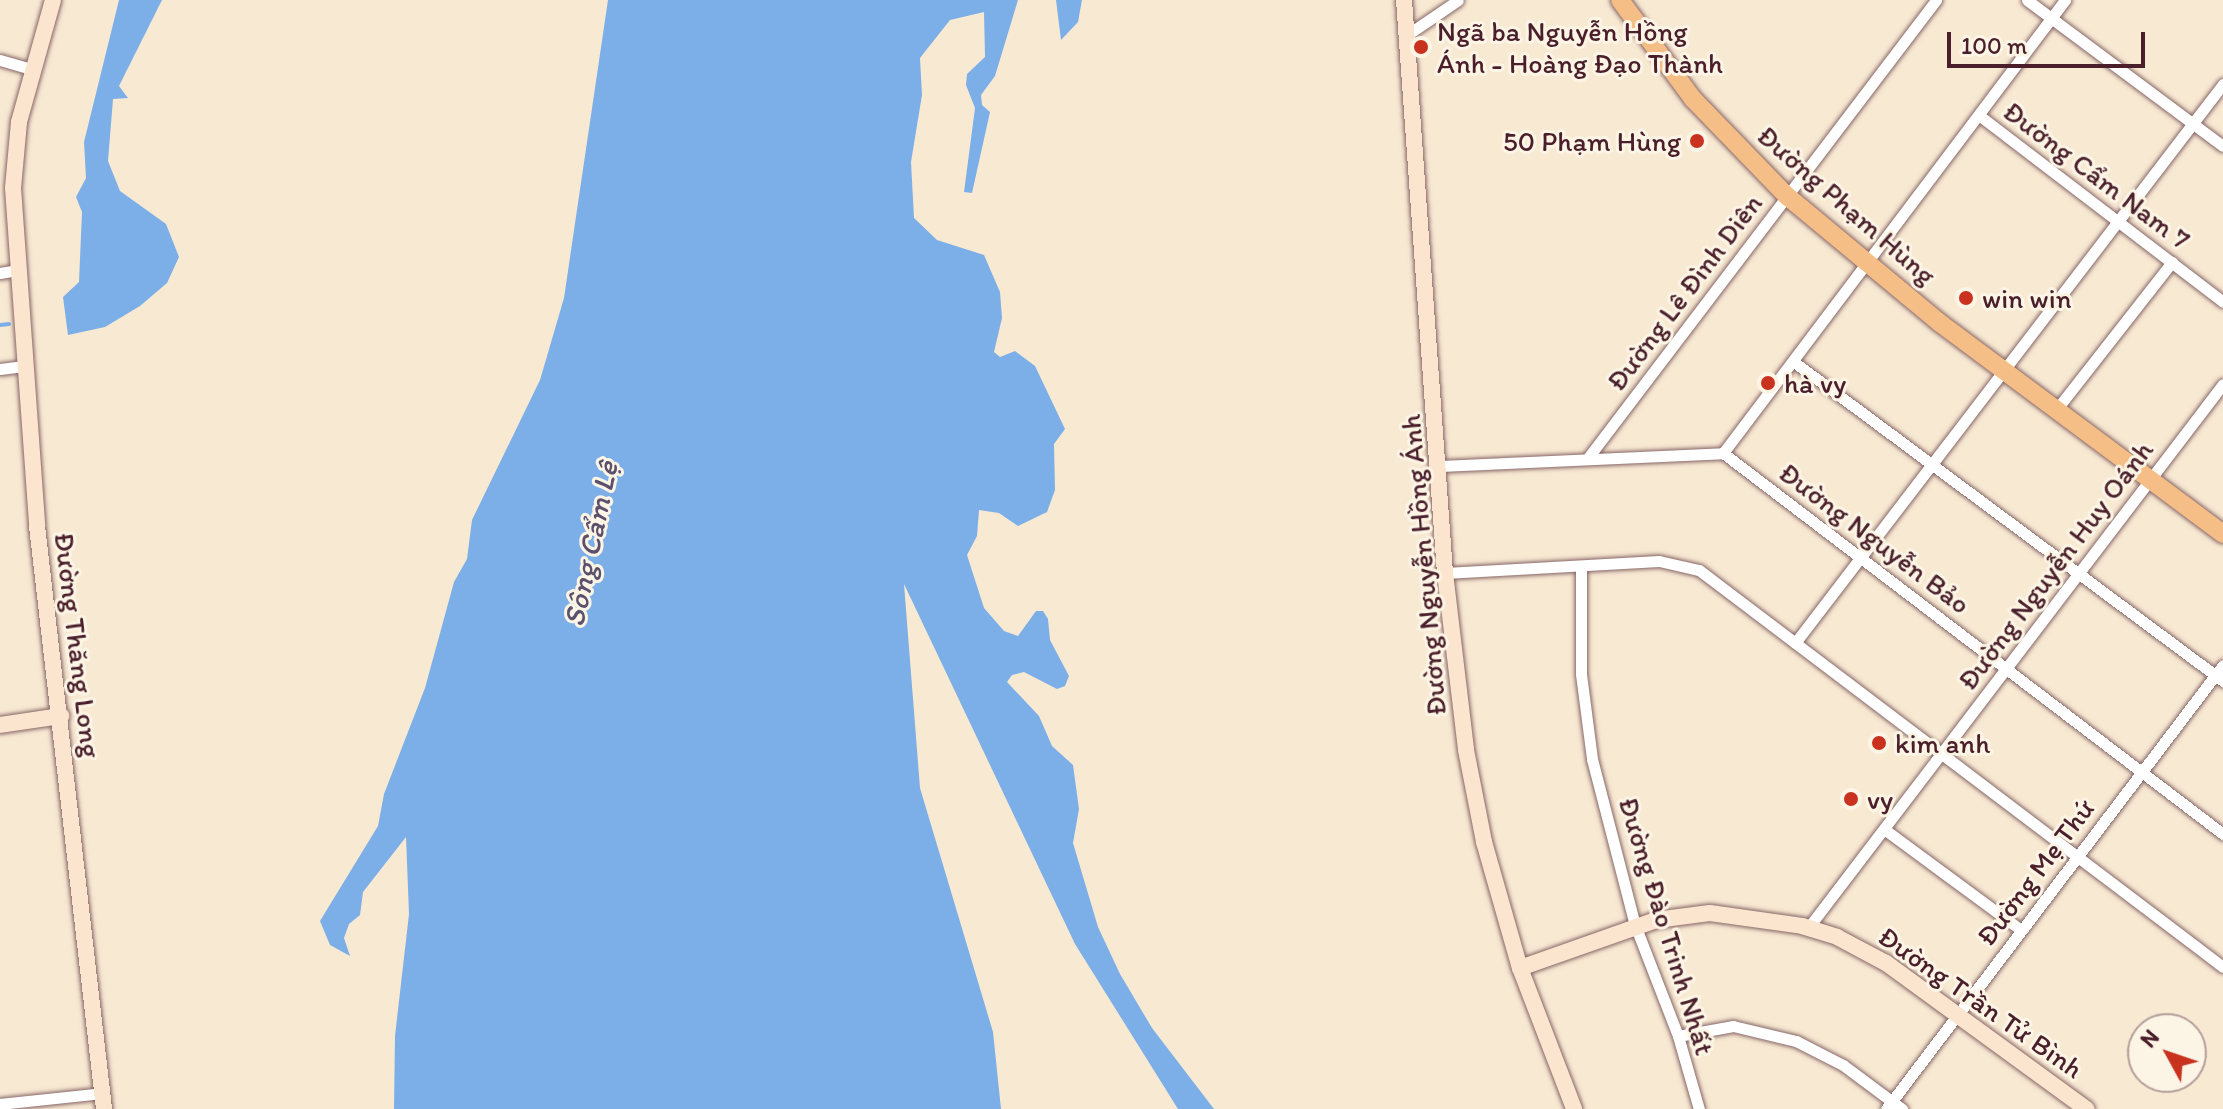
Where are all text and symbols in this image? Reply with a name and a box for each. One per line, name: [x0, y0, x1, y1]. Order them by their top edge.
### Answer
place label: Ngã ba Nguyễn Hồng Ánh - Hoàng Đạo Thành: [1437, 14, 1723, 80]
scale bar: [1951, 16, 2149, 66]
text: 100 m: [1961, 31, 2027, 60]
marker: Ngã ba Nguyễn Hồng Ánh - Hoàng Đạo Thành: [1412, 38, 1430, 56]
street label: Đường Cẩm Nam 7: [1997, 94, 2197, 256]
street label: Đường Phạm Hùng: [1750, 118, 1944, 292]
place label: 50 Phạm Hùng: [1502, 124, 1681, 158]
marker: 50 Phạm Hùng: [1688, 132, 1706, 150]
street label: Đường Lê Đình Diên: [1599, 187, 1769, 397]
place label: win win: [1982, 281, 2071, 315]
marker: win win: [1957, 289, 1975, 307]
place label: hà vy: [1784, 366, 1846, 400]
marker: hà vy: [1759, 374, 1777, 392]
street label: Đường Nguyễn Hồng Ánh: [1393, 413, 1453, 717]
street label: Đường Nguyễn Huy Oánh: [1951, 434, 2159, 696]
street label: Đường Nguyễn Bảo: [1773, 455, 1977, 621]
water label: Sông Cẩm Lệ: [556, 458, 626, 630]
street label: Đường Thăng Long: [48, 531, 108, 759]
place label: kim anh: [1895, 726, 1990, 760]
marker: kim anh: [1870, 734, 1888, 752]
place label: vy: [1867, 782, 1893, 816]
marker: vy: [1842, 790, 1860, 808]
street label: Đường Mẹ Thứ: [1969, 792, 2101, 952]
street label: Đường Đào Trinh Nhất: [1612, 793, 1722, 1059]
street label: Đường Trần Tử Bình: [1873, 920, 2089, 1084]
north arrow: [2127, 1013, 2207, 1093]
text: N: [2135, 1024, 2165, 1053]

